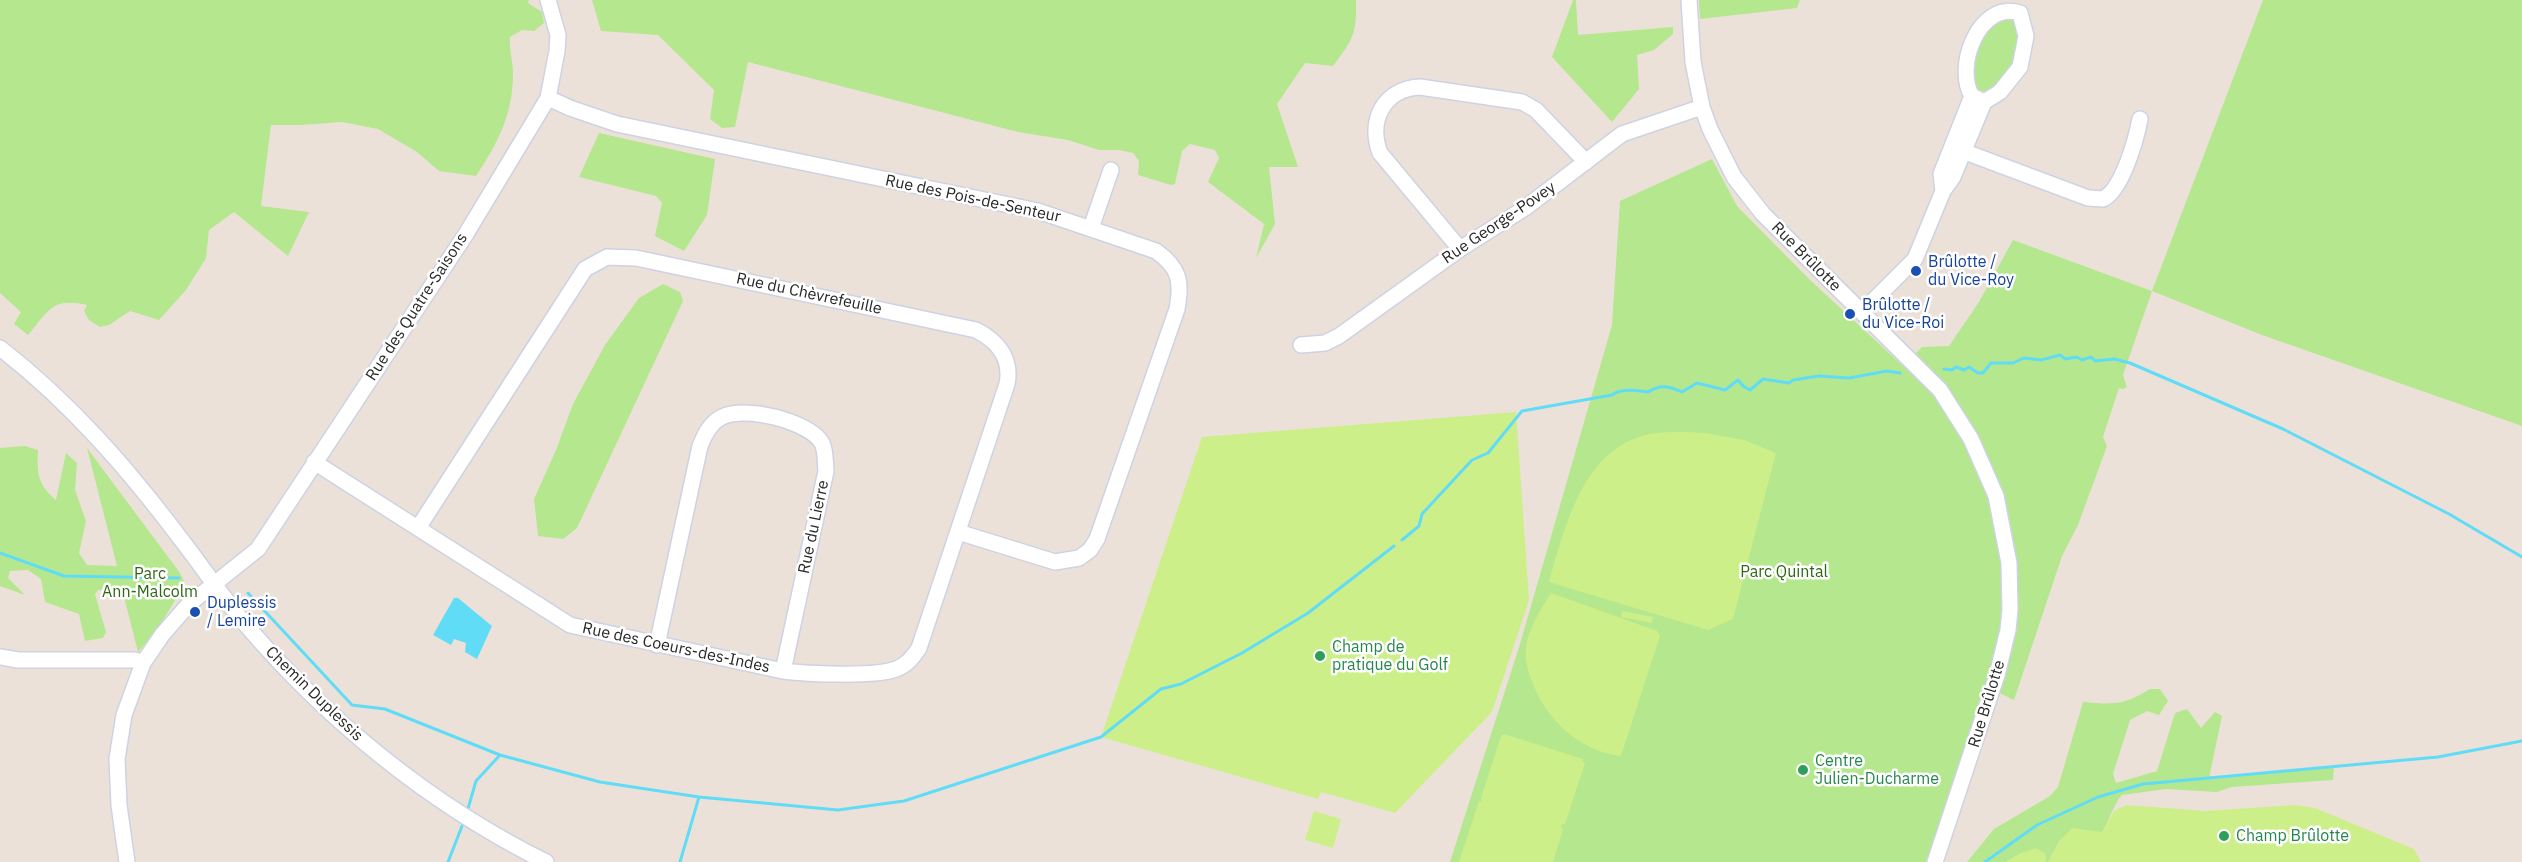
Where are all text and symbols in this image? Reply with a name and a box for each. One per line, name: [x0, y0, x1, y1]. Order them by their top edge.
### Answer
street label: Rue des Pois-de-Senteur: [884, 171, 1062, 227]
street label: Rue George-Povey: [1439, 178, 1559, 268]
street label: Rue Brûlotte: [1767, 218, 1845, 296]
street label: Rue des Quatre-Saisons: [362, 229, 472, 385]
place label: Brûlotte / du Vice-Roy: [1928, 252, 2014, 290]
marker: Brûlotte / du Vice-Roy: [1909, 264, 1923, 278]
street label: Rue du Chèvrefeuille: [734, 269, 884, 319]
place label: Brûlotte / du Vice-Roi: [1862, 295, 1944, 333]
marker: Brûlotte / du Vice-Roi: [1843, 307, 1857, 321]
street label: Rue du Lierre: [795, 478, 833, 576]
park label: Parc Quintal: [1740, 562, 1828, 582]
park label: Parc Ann-Malcolm: [102, 564, 198, 602]
place label: Duplessis / Lemire: [207, 593, 277, 631]
marker: Duplessis / Lemire: [188, 605, 202, 619]
street label: Rue des Coeurs-des-Indes: [580, 619, 772, 677]
place label: Champ de pratique du Golf: [1332, 637, 1448, 675]
street label: Chemin Duplessis: [261, 643, 367, 745]
marker: Champ de pratique du Golf: [1313, 649, 1327, 663]
street label: Rue Brûlotte: [1965, 658, 2009, 750]
place label: Centre Julien-Ducharme: [1815, 751, 1939, 789]
marker: Centre Julien-Ducharme: [1796, 763, 1810, 777]
place label: Champ Brûlotte: [2236, 826, 2349, 846]
marker: Champ Brûlotte: [2217, 829, 2231, 843]

